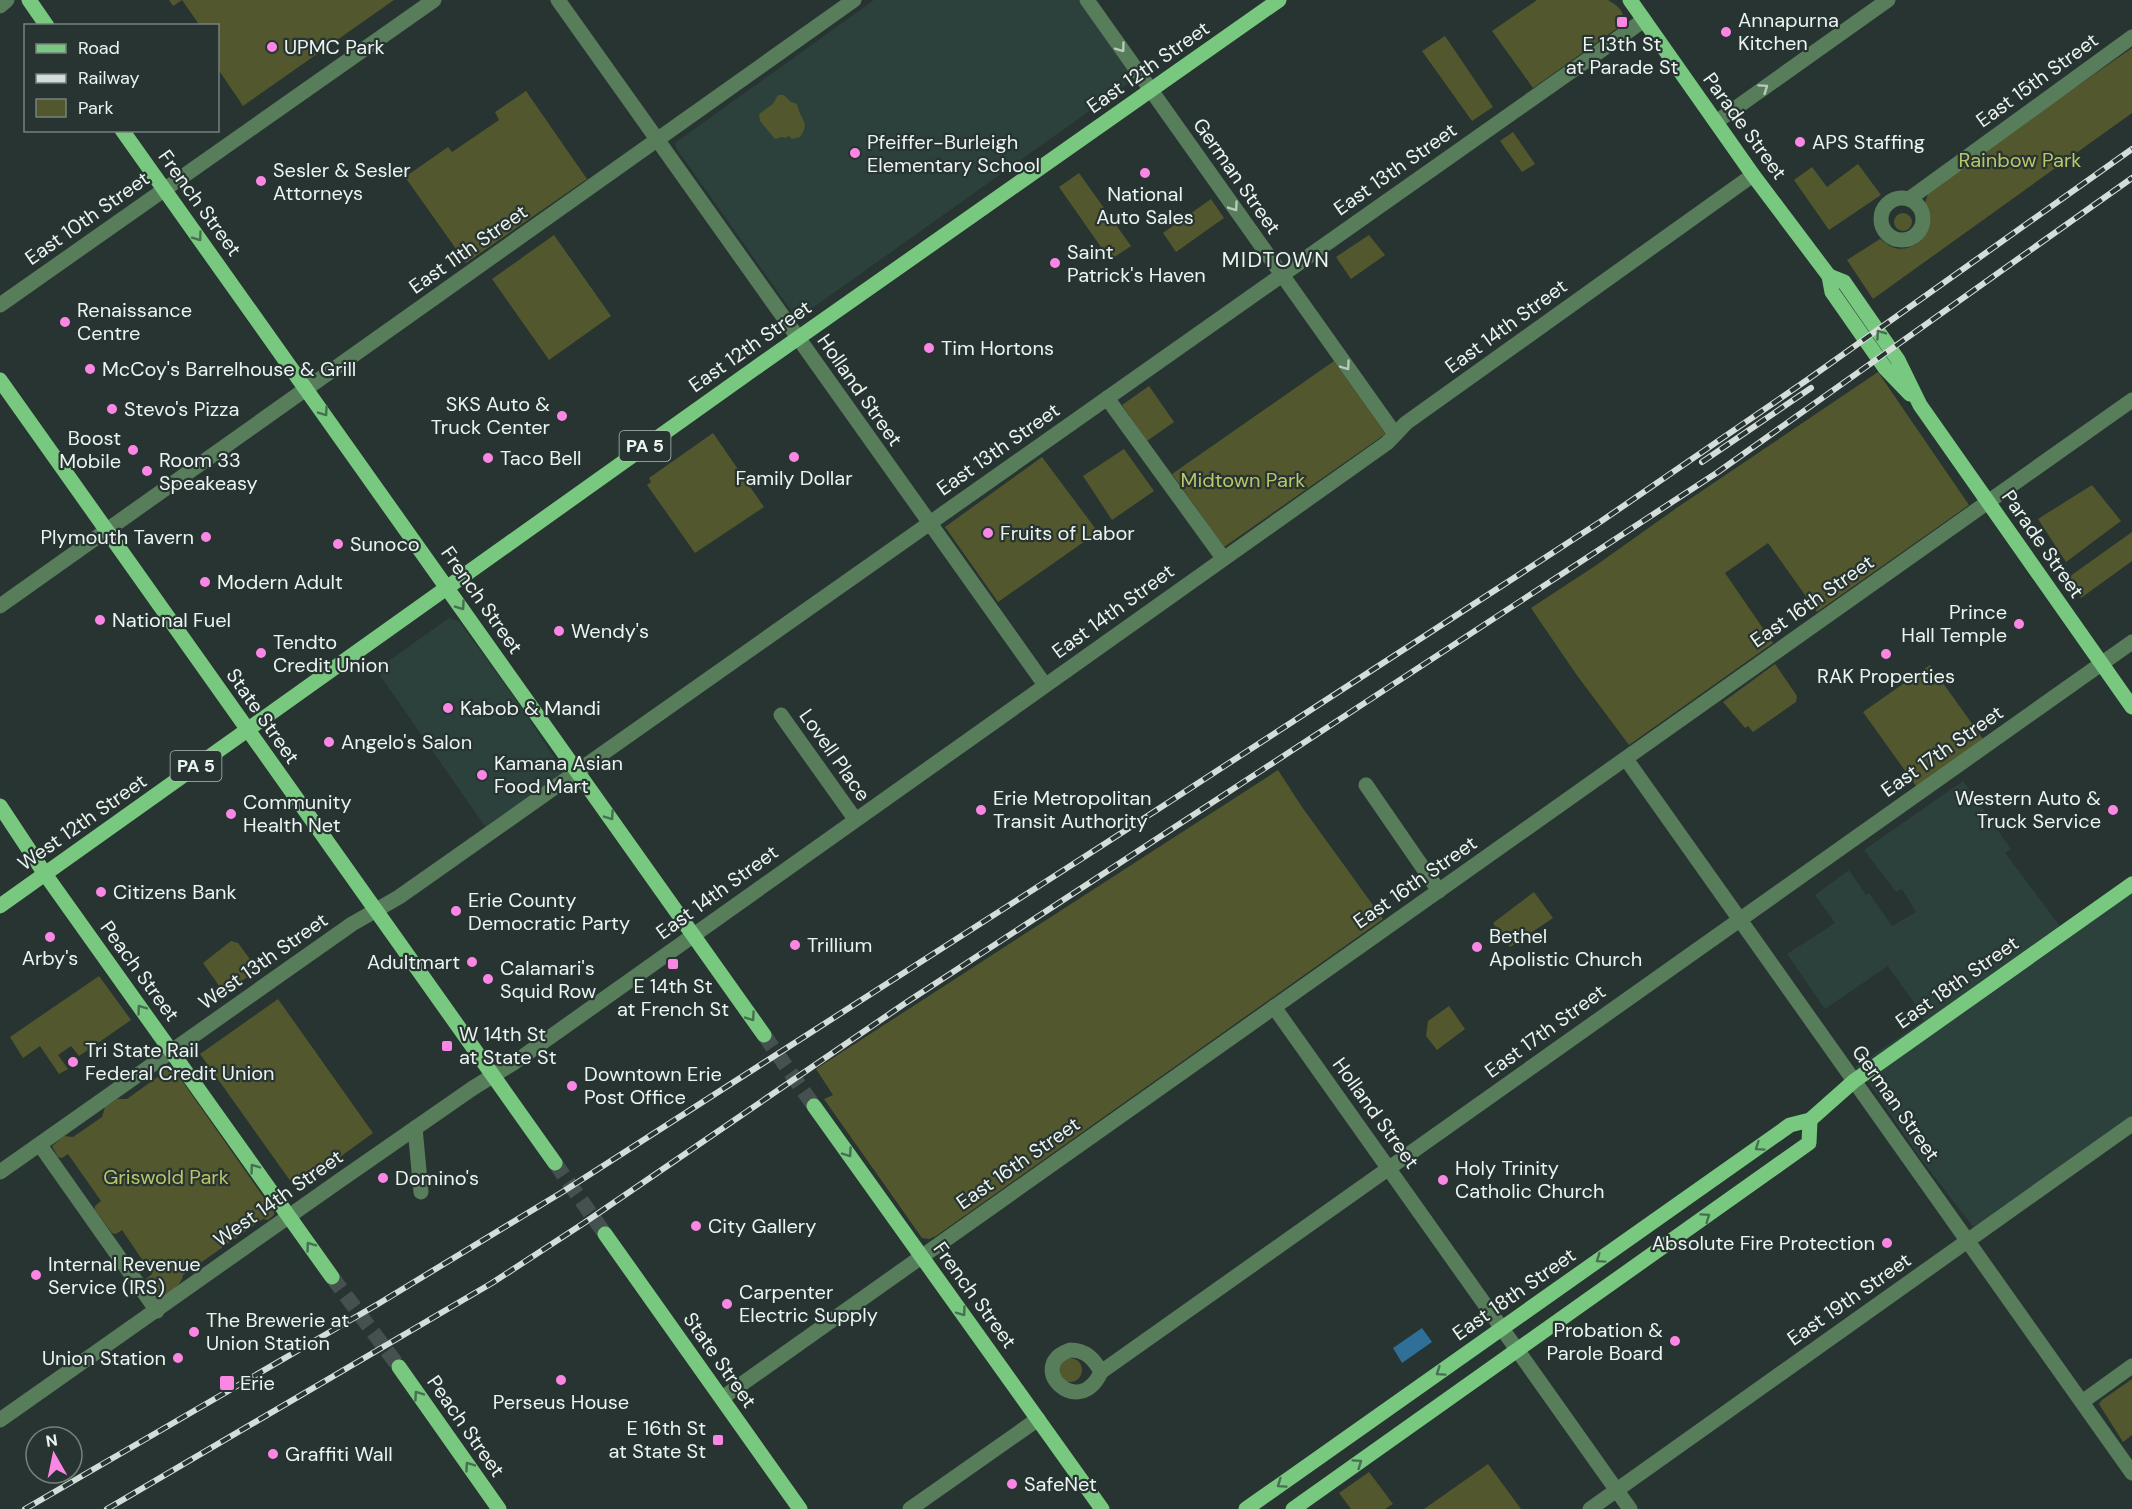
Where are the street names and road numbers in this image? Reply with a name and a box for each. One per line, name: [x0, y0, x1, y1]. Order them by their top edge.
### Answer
street label: East 12th Street: [1082, 15, 1215, 119]
street label: East 15th Street: [1971, 27, 2103, 133]
street label: Parade Street: [1697, 67, 1793, 185]
street label: German Street: [1187, 113, 1287, 239]
street label: East 13th Street: [1328, 117, 1462, 221]
street label: French Street: [153, 145, 247, 262]
street label: East 10th Street: [20, 165, 154, 271]
street label: East 11th Street: [404, 198, 532, 299]
street label: East 14th Street: [1440, 273, 1572, 379]
street label: East 12th Street: [684, 294, 817, 398]
street label: Holland Street: [812, 329, 908, 451]
street label: East 13th Street: [931, 397, 1065, 501]
road number: PA 5: [620, 431, 670, 461]
street label: Parade Street: [1996, 485, 2090, 603]
street label: French Street: [435, 541, 529, 659]
street label: East 16th Street: [1745, 549, 1879, 653]
street label: East 14th Street: [1047, 558, 1179, 664]
street label: State Street: [221, 663, 306, 769]
street label: East 17th Street: [1876, 699, 2008, 803]
street label: Lovell Place: [794, 704, 876, 806]
road number: PA 5: [170, 751, 222, 781]
street label: West 12th Street: [12, 768, 152, 876]
street label: East 16th Street: [1348, 830, 1482, 934]
street label: East 14th Street: [651, 839, 783, 945]
street label: West 13th Street: [193, 907, 333, 1015]
street label: Peach Street: [95, 916, 185, 1027]
street label: East 18th Street: [1890, 930, 2024, 1034]
street label: East 17th Street: [1479, 978, 1611, 1084]
street label: German Street: [1846, 1040, 1946, 1166]
street label: Holland Street: [1327, 1052, 1425, 1174]
street label: East 16th Street: [951, 1111, 1085, 1215]
street label: West 14th Street: [208, 1144, 348, 1252]
street label: French Street: [928, 1237, 1022, 1354]
street label: East 18th Street: [1447, 1242, 1581, 1346]
street label: East 19th Street: [1782, 1247, 1916, 1351]
street label: State Street: [678, 1307, 763, 1413]
street label: Peach Street: [421, 1370, 511, 1482]

